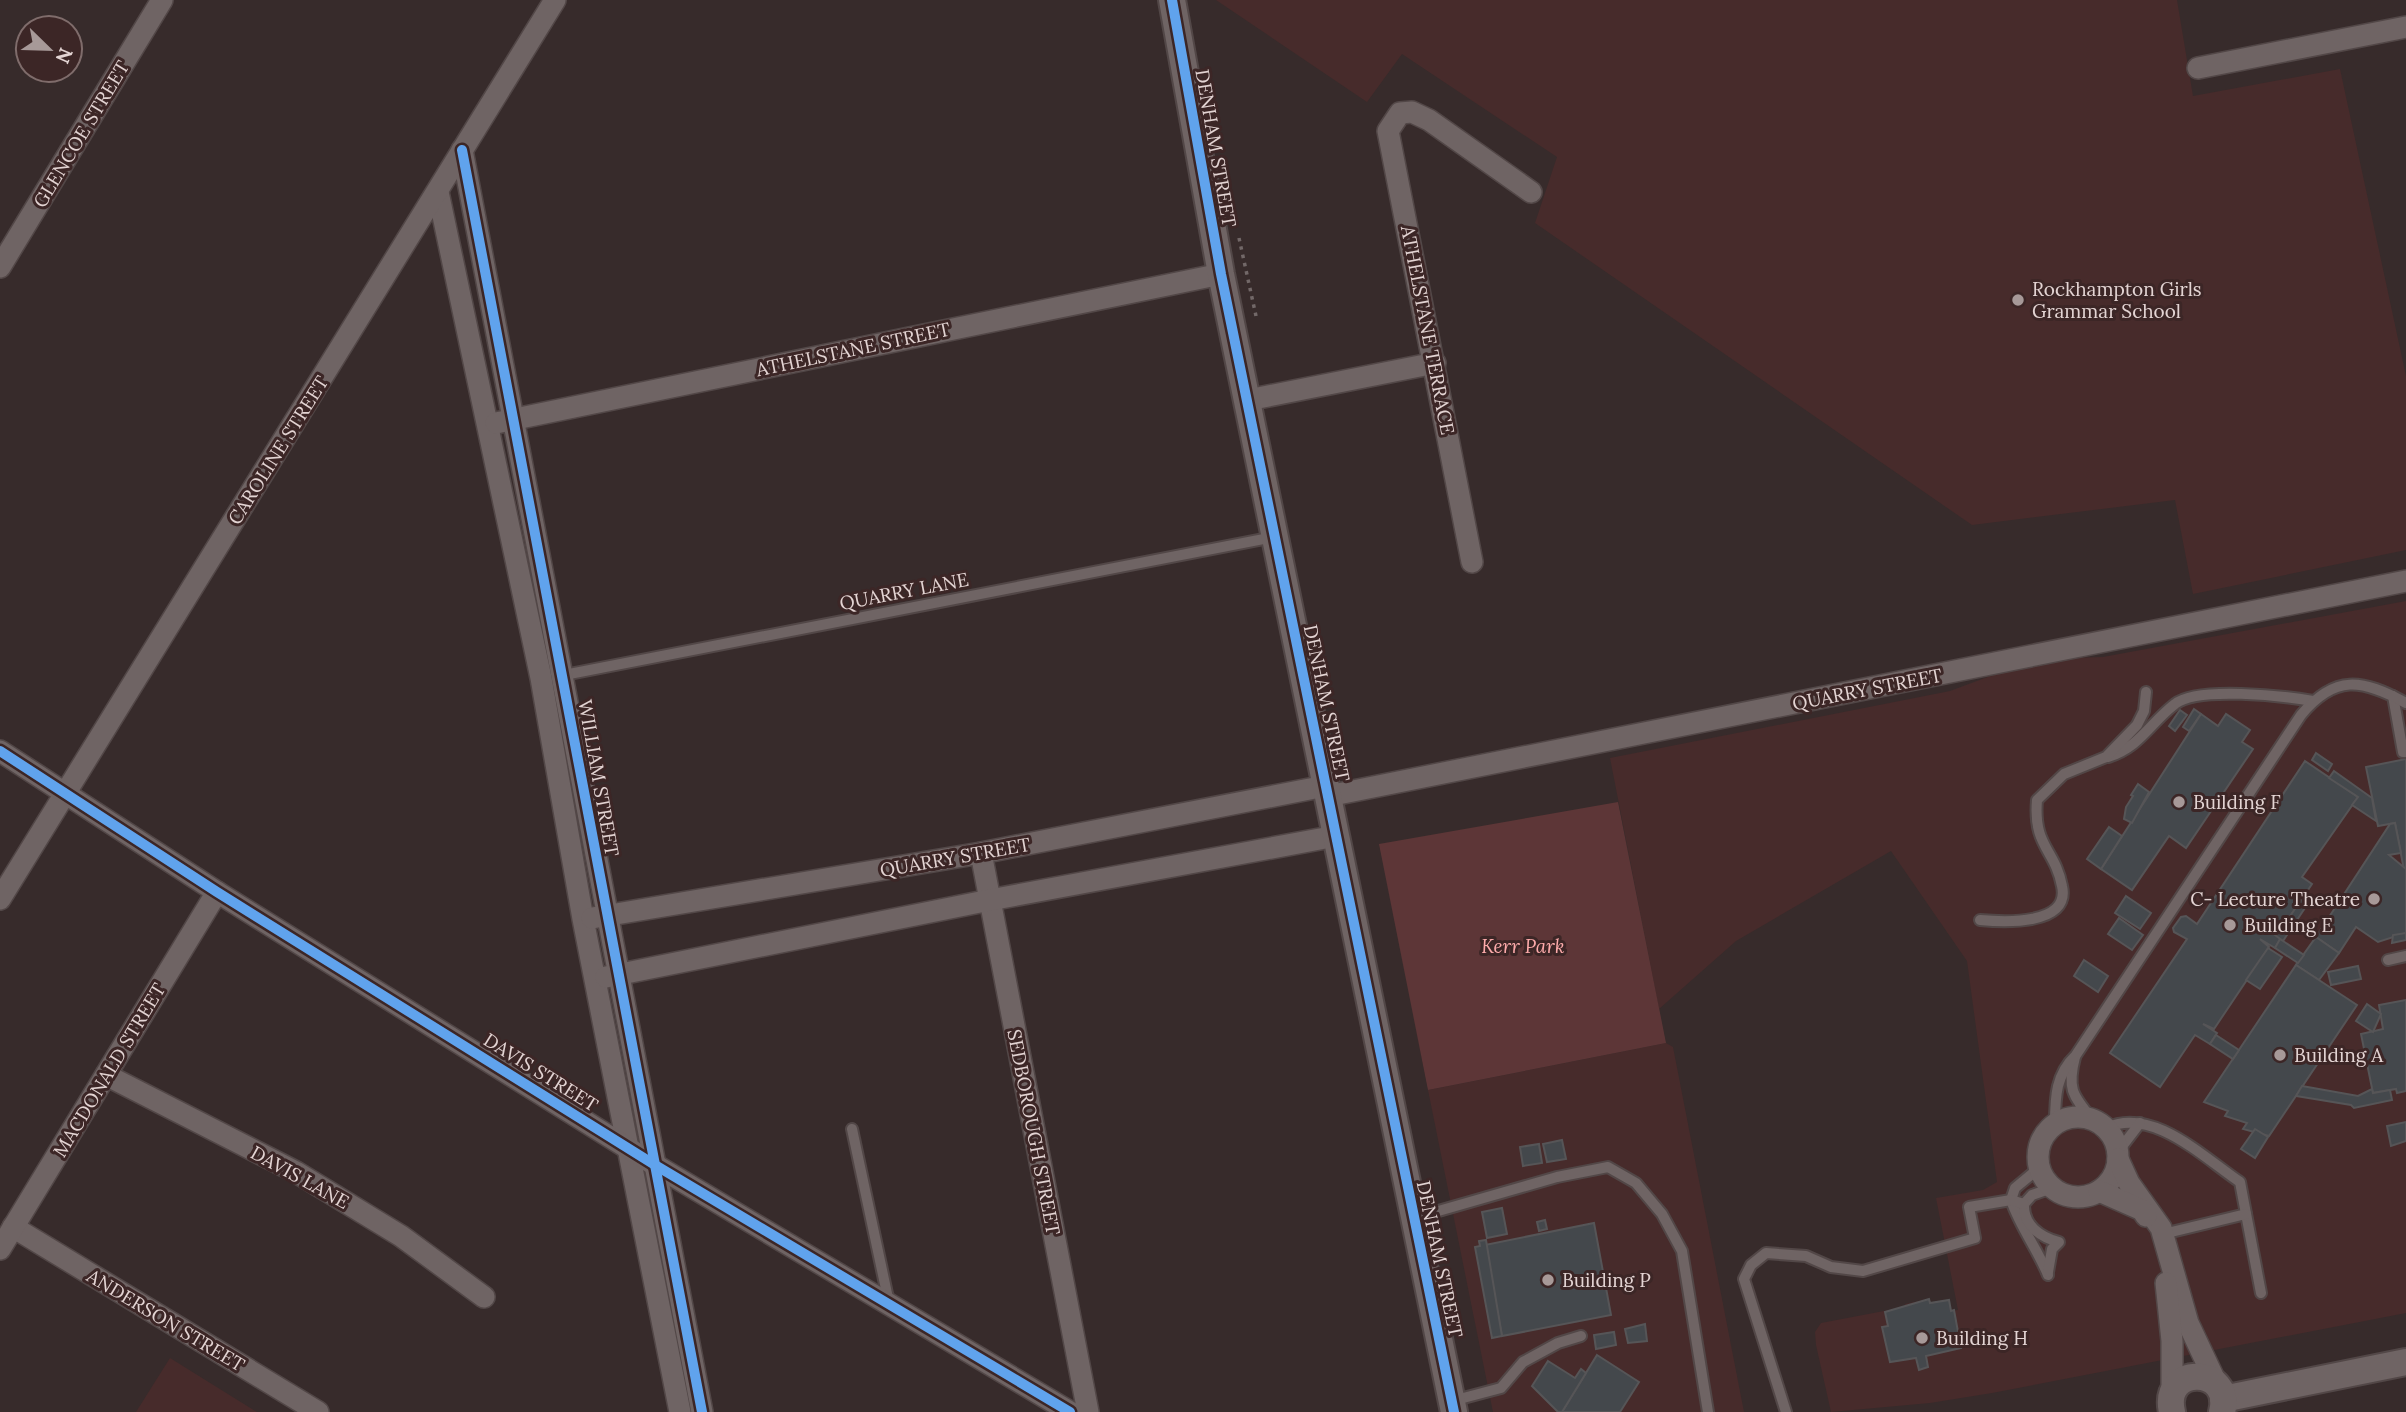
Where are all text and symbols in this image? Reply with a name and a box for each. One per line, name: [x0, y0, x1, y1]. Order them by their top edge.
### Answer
north arrow: [14, 14, 84, 84]
street label: GLENCOE STREET: [28, 56, 134, 212]
street label: DENHAM STREET: [1190, 67, 1242, 229]
street label: ATHELSTANE TERRACE: [1396, 222, 1460, 437]
place label: Rockhampton Girls Grammar School: [2032, 277, 2202, 323]
marker: Rockhampton Girls Grammar School: [2010, 292, 2026, 308]
street label: ATHELSTANE STREET: [753, 317, 952, 381]
street label: CAROLINE STREET: [222, 371, 334, 529]
street label: QUARRY LANE: [837, 567, 971, 615]
street label: DENHAM STREET: [1299, 622, 1355, 784]
street label: QUARRY STREET: [1790, 663, 1944, 715]
street label: WILLIAM STREET: [573, 698, 625, 858]
place label: Building F: [2193, 790, 2281, 814]
marker: Building F: [2171, 794, 2187, 810]
street label: QUARRY STREET: [878, 832, 1032, 882]
place label: C- Lecture Theatre: [2190, 887, 2360, 911]
marker: C- Lecture Theatre: [2366, 891, 2382, 907]
place label: Building E: [2244, 913, 2333, 937]
marker: Building E: [2222, 917, 2238, 933]
park label: Kerr Park: [1481, 934, 1565, 958]
street label: MACDONALD STREET: [48, 979, 170, 1161]
street label: DAVIS STREET: [479, 1027, 603, 1117]
street label: SEDBOROUGH STREET: [1002, 1027, 1066, 1237]
place label: Building A: [2294, 1043, 2384, 1067]
marker: Building A: [2272, 1047, 2288, 1063]
street label: DAVIS LANE: [246, 1140, 354, 1214]
street label: DENHAM STREET: [1412, 1178, 1468, 1340]
street label: ANDERSON STREET: [82, 1263, 249, 1377]
place label: Building P: [1562, 1268, 1651, 1292]
marker: Building P: [1540, 1272, 1556, 1288]
place label: Building H: [1936, 1326, 2028, 1350]
marker: Building H: [1914, 1330, 1930, 1346]

